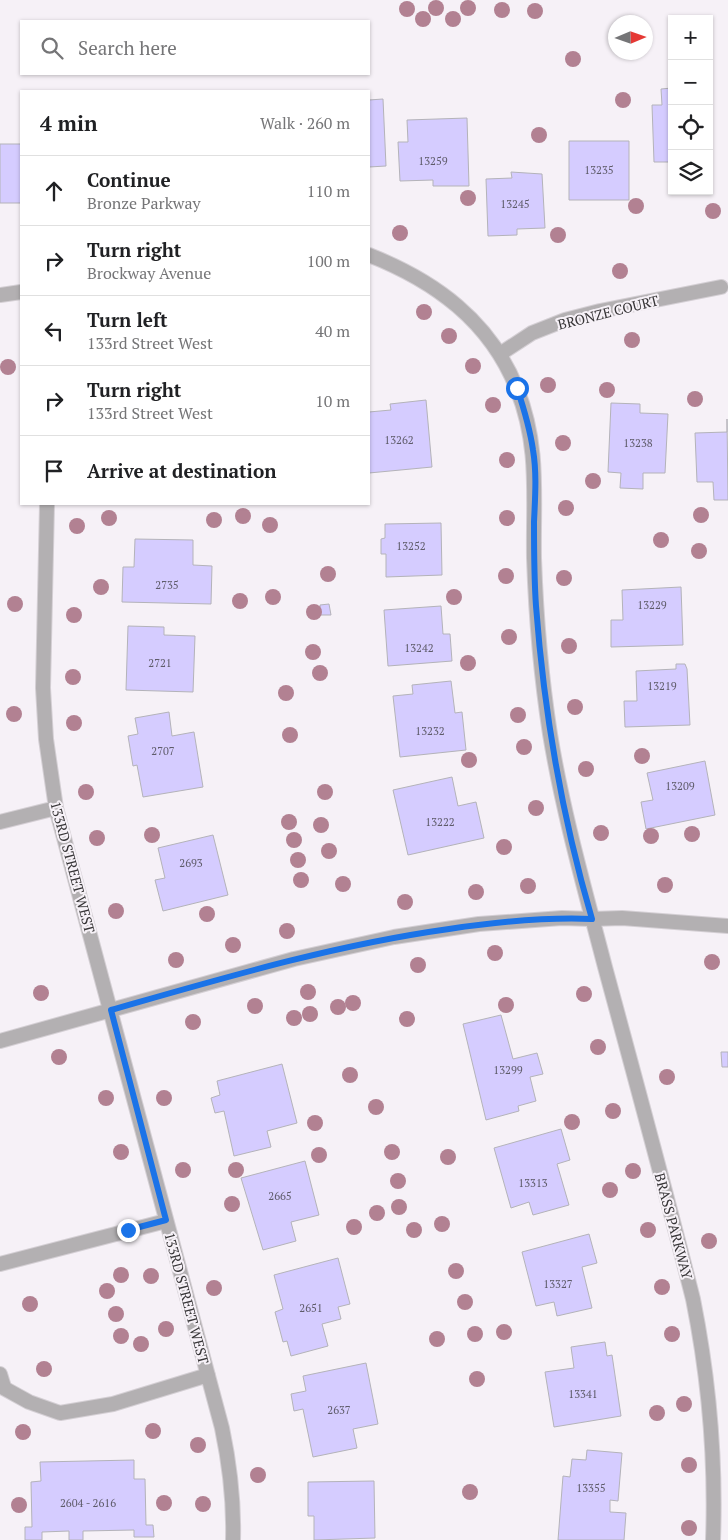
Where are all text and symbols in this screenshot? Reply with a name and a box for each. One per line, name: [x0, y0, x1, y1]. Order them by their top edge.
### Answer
north arrow: [608, 15, 653, 60]
map controls: [668, 15, 713, 195]
button: +: [668, 15, 713, 60]
search box: [20, 20, 370, 75]
icon: search: [38, 34, 66, 62]
text: Search here: [78, 35, 177, 60]
button: −: [668, 60, 713, 105]
button: locate: [668, 105, 713, 150]
text: 4 min: [40, 109, 97, 137]
text: Walk · 260 m: [260, 112, 350, 134]
button: layers: [668, 150, 713, 195]
house number: 13259: [418, 154, 448, 168]
house number: 13235: [584, 163, 614, 177]
text: Continue: [87, 167, 171, 192]
icon: ahead: [40, 177, 68, 205]
text: 110 m: [307, 180, 350, 202]
text: Bronze Parkway: [87, 192, 201, 214]
house number: 13245: [500, 197, 530, 211]
text: Turn right: [87, 237, 181, 262]
icon: right: [40, 247, 68, 275]
text: 100 m: [307, 250, 350, 272]
text: Brockway Avenue: [87, 262, 211, 284]
street label: BRONZE COURT: [556, 290, 661, 334]
text: Turn left: [87, 307, 168, 332]
icon: left: [40, 317, 68, 345]
text: 40 m: [315, 320, 350, 342]
text: 133rd Street West: [87, 332, 213, 354]
text: Turn right: [87, 377, 181, 402]
route start: [506, 377, 529, 400]
icon: right: [40, 387, 68, 415]
text: 10 m: [315, 390, 350, 412]
text: 133rd Street West: [87, 402, 213, 424]
house number: 13262: [384, 433, 414, 447]
house number: 13238: [623, 436, 653, 450]
icon: arrive: [40, 457, 68, 485]
text: Arrive at destination: [87, 458, 276, 483]
house number: 13252: [396, 539, 426, 553]
house number: 2735: [155, 578, 179, 592]
house number: 13229: [637, 598, 667, 612]
house number: 13242: [404, 641, 434, 655]
house number: 2721: [148, 656, 172, 670]
house number: 13219: [647, 679, 677, 693]
house number: 13232: [415, 724, 445, 738]
house number: 2707: [151, 744, 175, 758]
house number: 13209: [665, 779, 695, 793]
street label: 133RD STREET WEST: [46, 799, 100, 935]
house number: 13222: [425, 815, 455, 829]
house number: 2693: [179, 856, 203, 870]
house number: 13299: [493, 1063, 523, 1077]
street label: BRASS PARKWAY: [651, 1171, 698, 1282]
house number: 13313: [518, 1176, 548, 1190]
house number: 2665: [268, 1189, 292, 1203]
route end: [117, 1219, 140, 1242]
street label: 133RD STREET WEST: [160, 1230, 214, 1366]
house number: 13327: [543, 1277, 573, 1291]
house number: 2651: [299, 1301, 323, 1315]
house number: 13341: [568, 1387, 598, 1401]
house number: 2637: [327, 1403, 351, 1417]
house number: 13355: [576, 1481, 606, 1495]
house number: 2604 - 2616: [60, 1496, 116, 1510]

